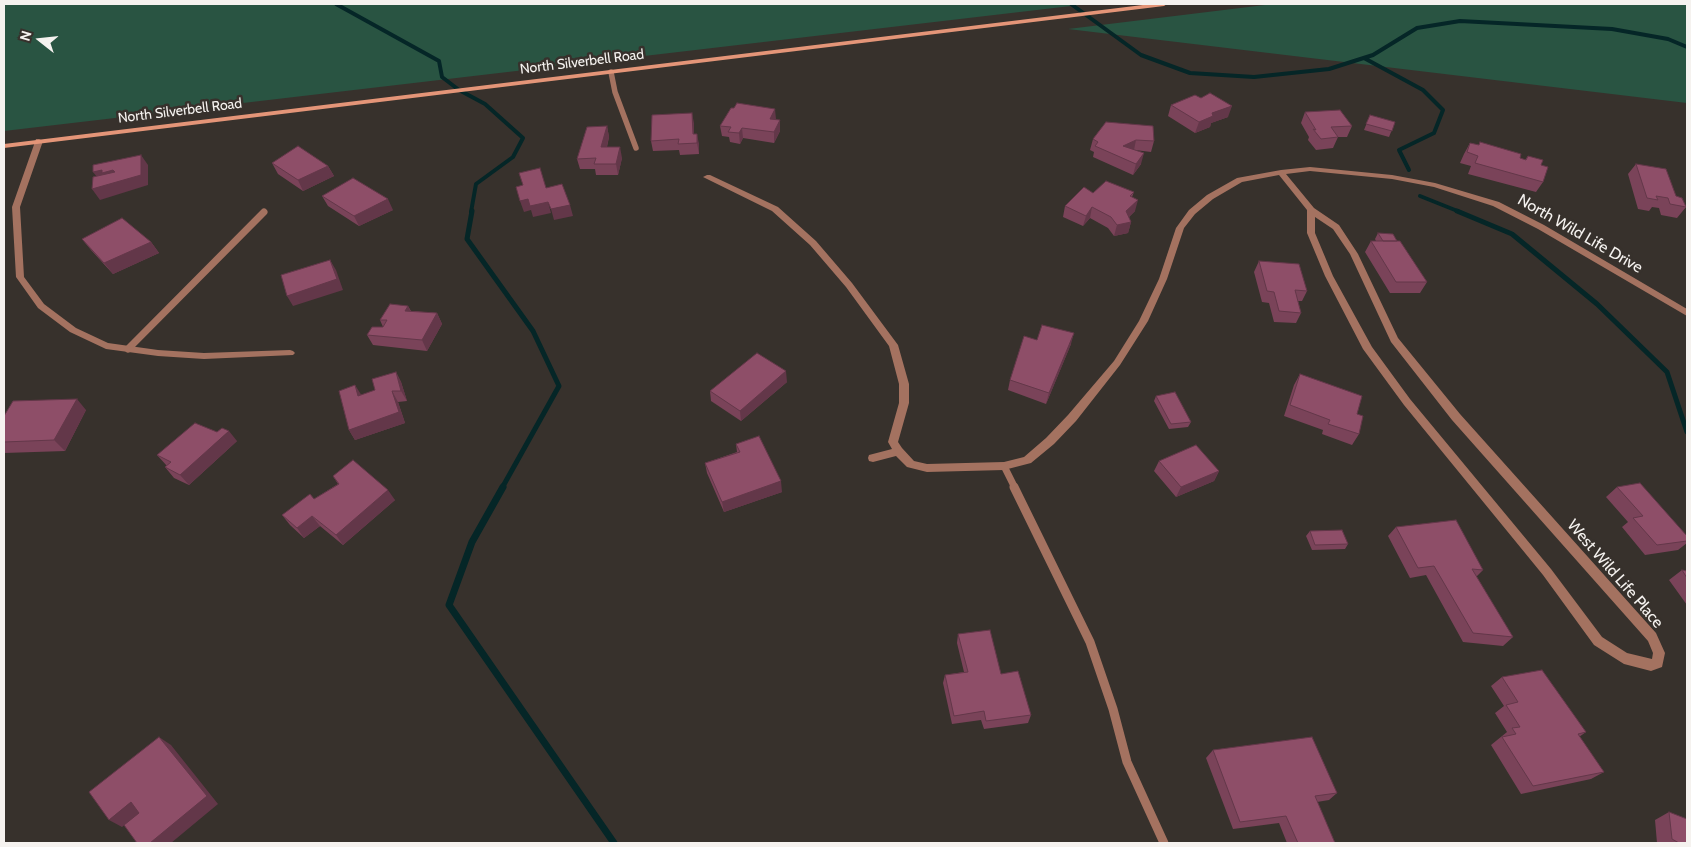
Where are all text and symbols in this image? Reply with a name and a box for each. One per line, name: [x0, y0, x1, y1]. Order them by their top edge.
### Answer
north arrow: [15, 15, 65, 65]
text: N: [16, 29, 36, 43]
street label: North Silverbell Road: [519, 46, 645, 78]
street label: North Silverbell Road: [117, 95, 243, 127]
street label: North Wild Life Drive: [1514, 190, 1646, 278]
street label: West Wild Life Place: [1563, 516, 1667, 632]

